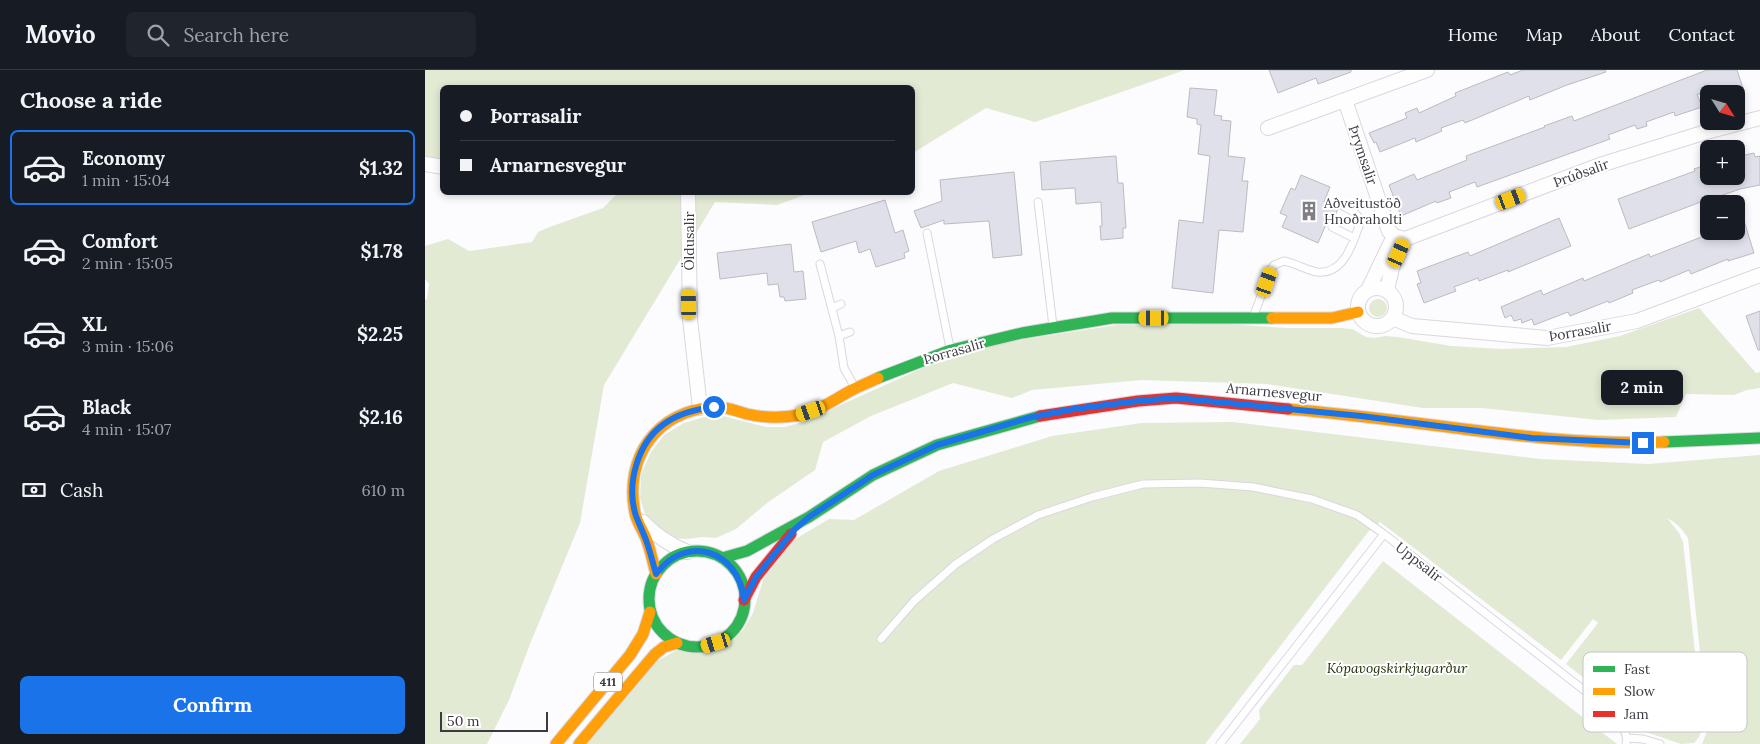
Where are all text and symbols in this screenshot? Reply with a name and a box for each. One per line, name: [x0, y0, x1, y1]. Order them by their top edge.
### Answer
search box: [126, 12, 476, 57]
text: Movio: [25, 19, 96, 50]
icon: search: [144, 21, 172, 49]
text: Search here: [184, 23, 289, 47]
text: Home: [1448, 23, 1498, 46]
text: Map: [1526, 23, 1562, 46]
text: About: [1590, 23, 1640, 46]
text: Contact: [1668, 23, 1735, 46]
north arrow: [1700, 85, 1745, 130]
map controls: [1700, 85, 1745, 240]
text: Choose a ride: [20, 86, 162, 114]
text: Þorrasalir: [490, 104, 581, 128]
street label: Þrymsalir: [1344, 123, 1382, 187]
button: +: [1700, 140, 1745, 185]
icon: car: [22, 145, 67, 190]
text: Economy: [82, 146, 165, 170]
text: Arnarnesvegur: [490, 153, 626, 177]
street label: Þrúðsalir: [1551, 155, 1611, 191]
text: $1.32: [359, 156, 403, 180]
text: 1 min · 15:04: [82, 170, 170, 190]
car: [1494, 187, 1527, 211]
place label: Aðveitustöð Hnoðraholti: [1323, 194, 1402, 228]
button: −: [1700, 195, 1745, 240]
building icon: Aðveitustöð Hnoðraholti: [1298, 200, 1320, 222]
street label: Öldusalir: [680, 211, 698, 271]
icon: car: [22, 228, 67, 273]
text: Comfort: [82, 229, 158, 253]
car: [1386, 236, 1411, 270]
text: $1.78: [360, 239, 403, 263]
text: 2 min · 15:05: [82, 253, 173, 273]
car: [1255, 265, 1278, 299]
car: [681, 289, 696, 319]
icon: car: [22, 311, 67, 356]
car: [1139, 311, 1169, 326]
text: XL: [82, 312, 107, 336]
street label: Þorrasalir: [1547, 317, 1613, 345]
text: $2.25: [357, 322, 403, 346]
street label: Þorrasalir: [921, 334, 987, 368]
text: 3 min · 15:06: [82, 336, 174, 356]
callout: 2 min: [1602, 370, 1684, 406]
text: 2 min: [1621, 377, 1663, 397]
street label: Arnarnesvegur: [1224, 379, 1323, 405]
icon: car: [22, 394, 67, 439]
text: Black: [82, 395, 131, 419]
route start: [703, 396, 725, 418]
car: [794, 399, 827, 423]
text: $2.16: [359, 405, 403, 429]
text: 4 min · 15:07: [82, 419, 171, 439]
route end: [1632, 432, 1654, 454]
icon: cash: [20, 476, 48, 504]
text: Cash: [60, 478, 103, 502]
text: 610 m: [361, 480, 405, 500]
street label: Uppsalir: [1392, 538, 1446, 586]
car: [699, 631, 732, 655]
legend: [1583, 652, 1747, 732]
park label: Kópavogskirkjugarður: [1327, 659, 1468, 677]
text: Fast: [1624, 660, 1651, 678]
road number: 411: [594, 672, 622, 692]
button: Confirm: [20, 676, 405, 734]
text: Slow: [1624, 682, 1656, 700]
text: Jam: [1623, 705, 1649, 723]
scale bar: [440, 709, 547, 732]
text: 50 m: [447, 712, 480, 730]

